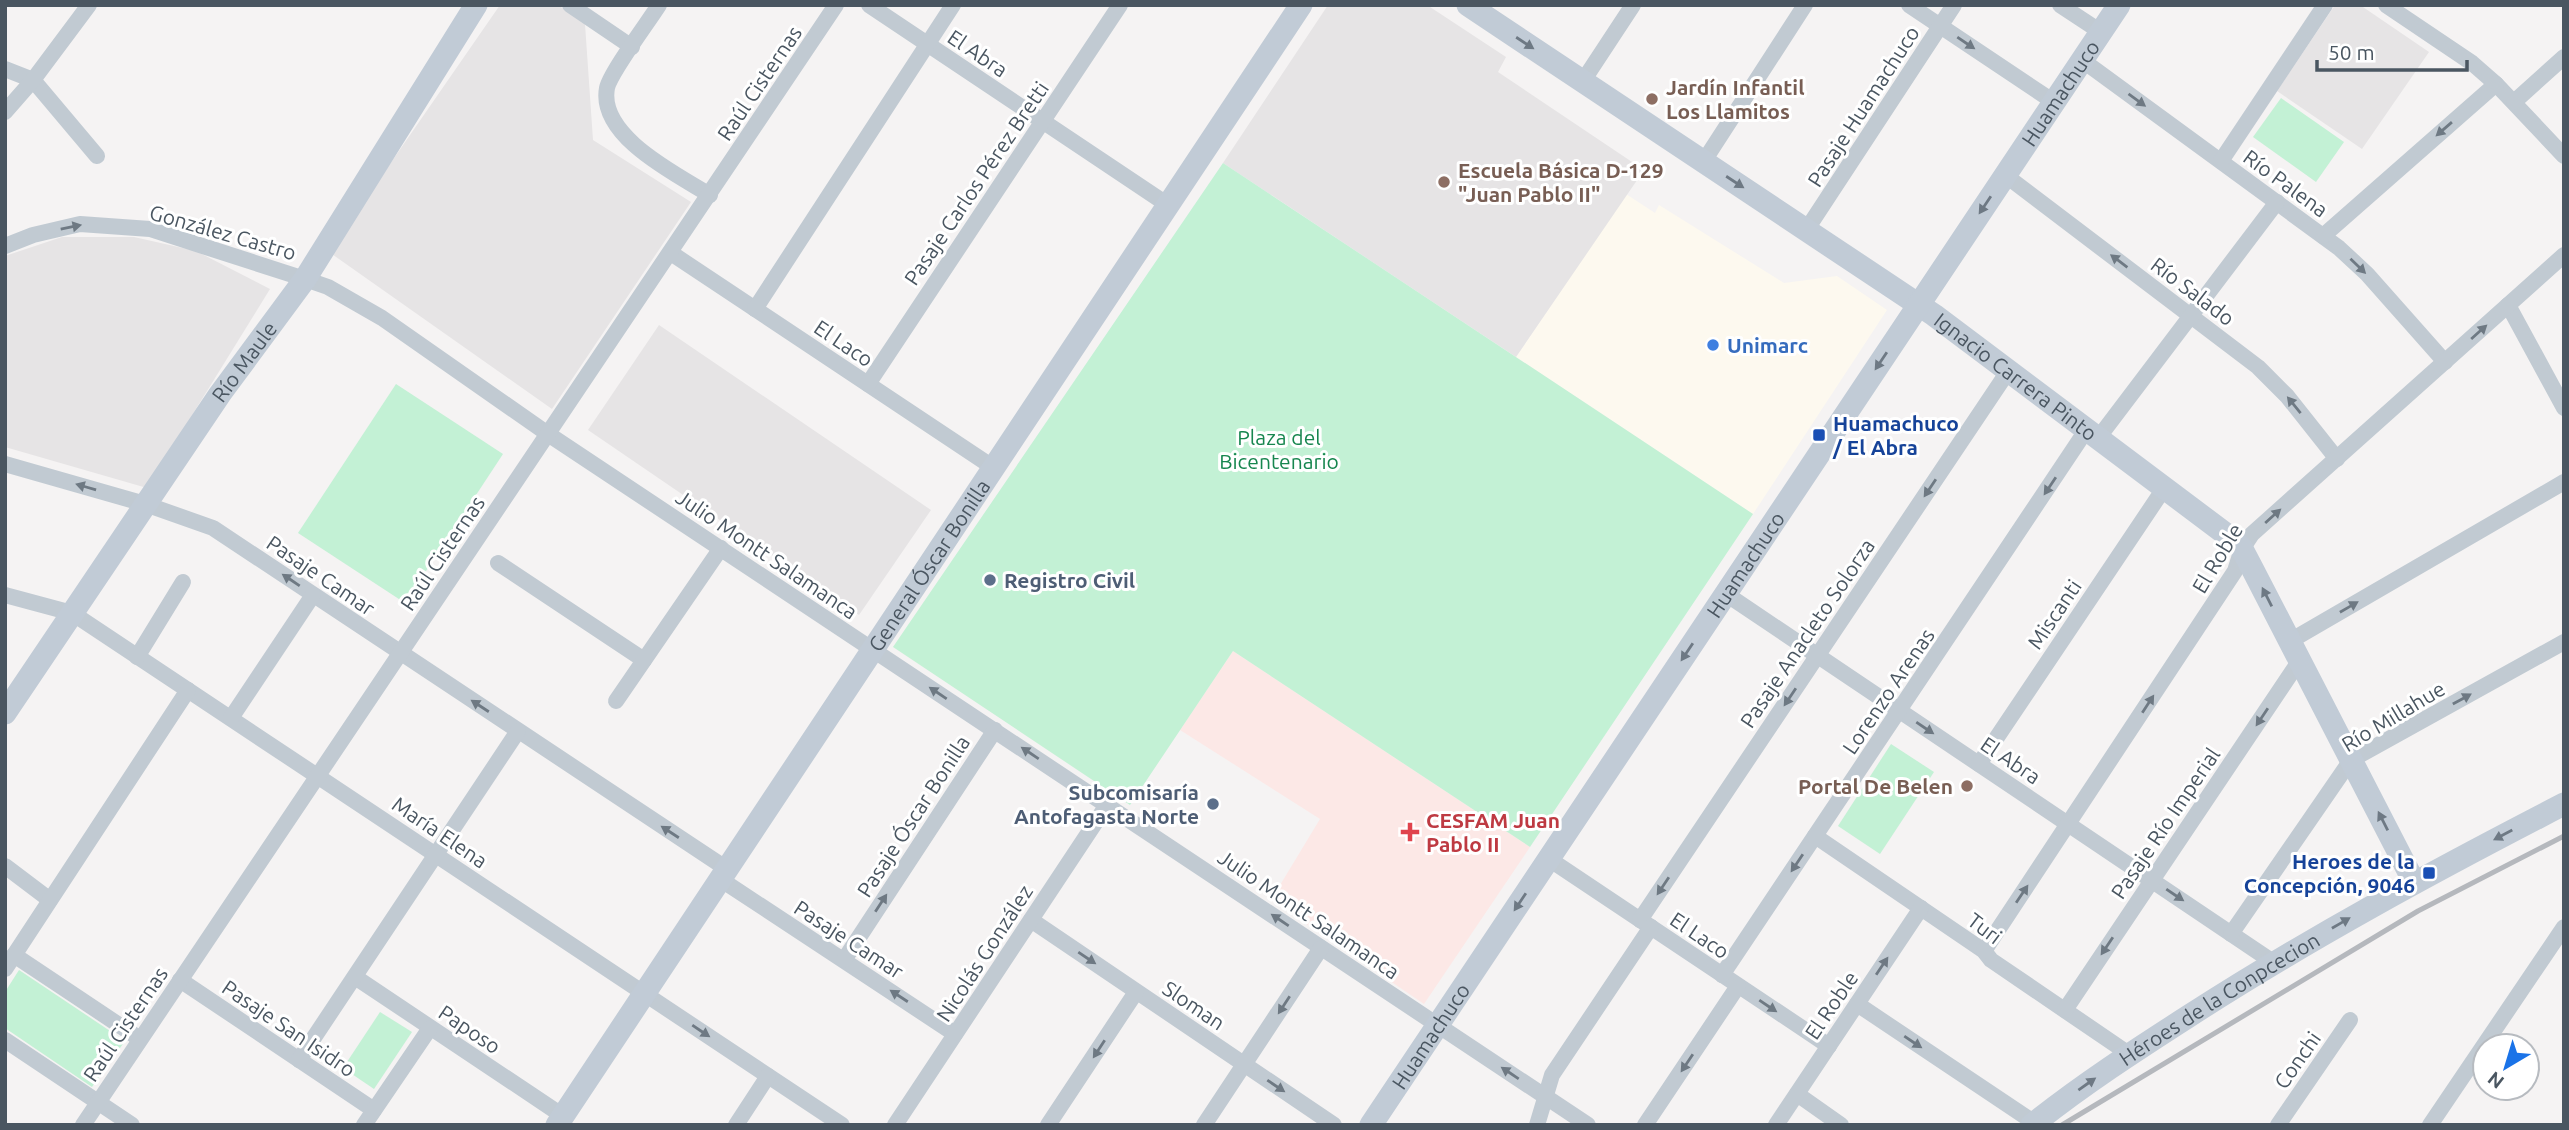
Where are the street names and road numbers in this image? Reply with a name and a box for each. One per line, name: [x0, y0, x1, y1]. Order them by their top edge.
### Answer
street label: Raúl Cisternas: [712, 21, 806, 145]
street label: Pasaje Huamachuco: [1802, 21, 1924, 191]
street label: El Abra: [944, 24, 1012, 82]
street label: Huamachuco: [2016, 36, 2104, 150]
street label: Pasaje Carlos Pérez Bretti: [899, 77, 1053, 289]
street label: Río Palena: [2239, 144, 2333, 222]
street label: González Castro: [147, 200, 299, 264]
street label: Río Salado: [2147, 252, 2239, 330]
street label: Ignacio Carrera Pinto: [1930, 308, 2102, 445]
street label: El Laco: [810, 315, 878, 371]
street label: Río Maule: [207, 317, 281, 406]
street label: General Óscar Bonilla: [863, 475, 995, 656]
street label: Julio Montt Salamanca: [672, 484, 862, 624]
street label: Raúl Cisternas: [395, 491, 489, 615]
street label: Huamachuco: [1701, 507, 1789, 622]
street label: El Roble: [2187, 519, 2247, 597]
street label: Pasaje Camar: [262, 530, 380, 620]
street label: Pasaje Anacleto Solorza: [1735, 534, 1879, 732]
street label: Miscanti: [2022, 575, 2086, 653]
street label: Lorenzo Arenas: [1837, 624, 1939, 758]
street label: Río Millahue: [2337, 676, 2449, 756]
street label: Pasaje Óscar Bonilla: [852, 731, 974, 901]
street label: El Abra: [1977, 731, 2045, 789]
street label: Pasaje Río Imperial: [2106, 743, 2224, 903]
street label: María Elena: [388, 791, 492, 873]
street label: Julio Montt Salamanca: [1214, 844, 1404, 984]
street label: Nicolás González: [931, 880, 1037, 1026]
street label: Pasaje Camar: [790, 895, 908, 983]
street label: El Laco: [1666, 907, 1734, 963]
street label: Turi: [1963, 908, 2007, 948]
street label: Héroes de la Conpcecion: [2114, 927, 2324, 1070]
street label: Raúl Cisternas: [78, 962, 172, 1086]
street label: El Roble: [1800, 966, 1862, 1044]
street label: Pasaje San Isidro: [218, 975, 360, 1081]
street label: Sloman: [1158, 976, 1230, 1034]
street label: Huamachuco: [1387, 979, 1474, 1093]
street label: Paposo: [435, 1000, 505, 1058]
street label: Conchi: [2269, 1027, 2325, 1093]

